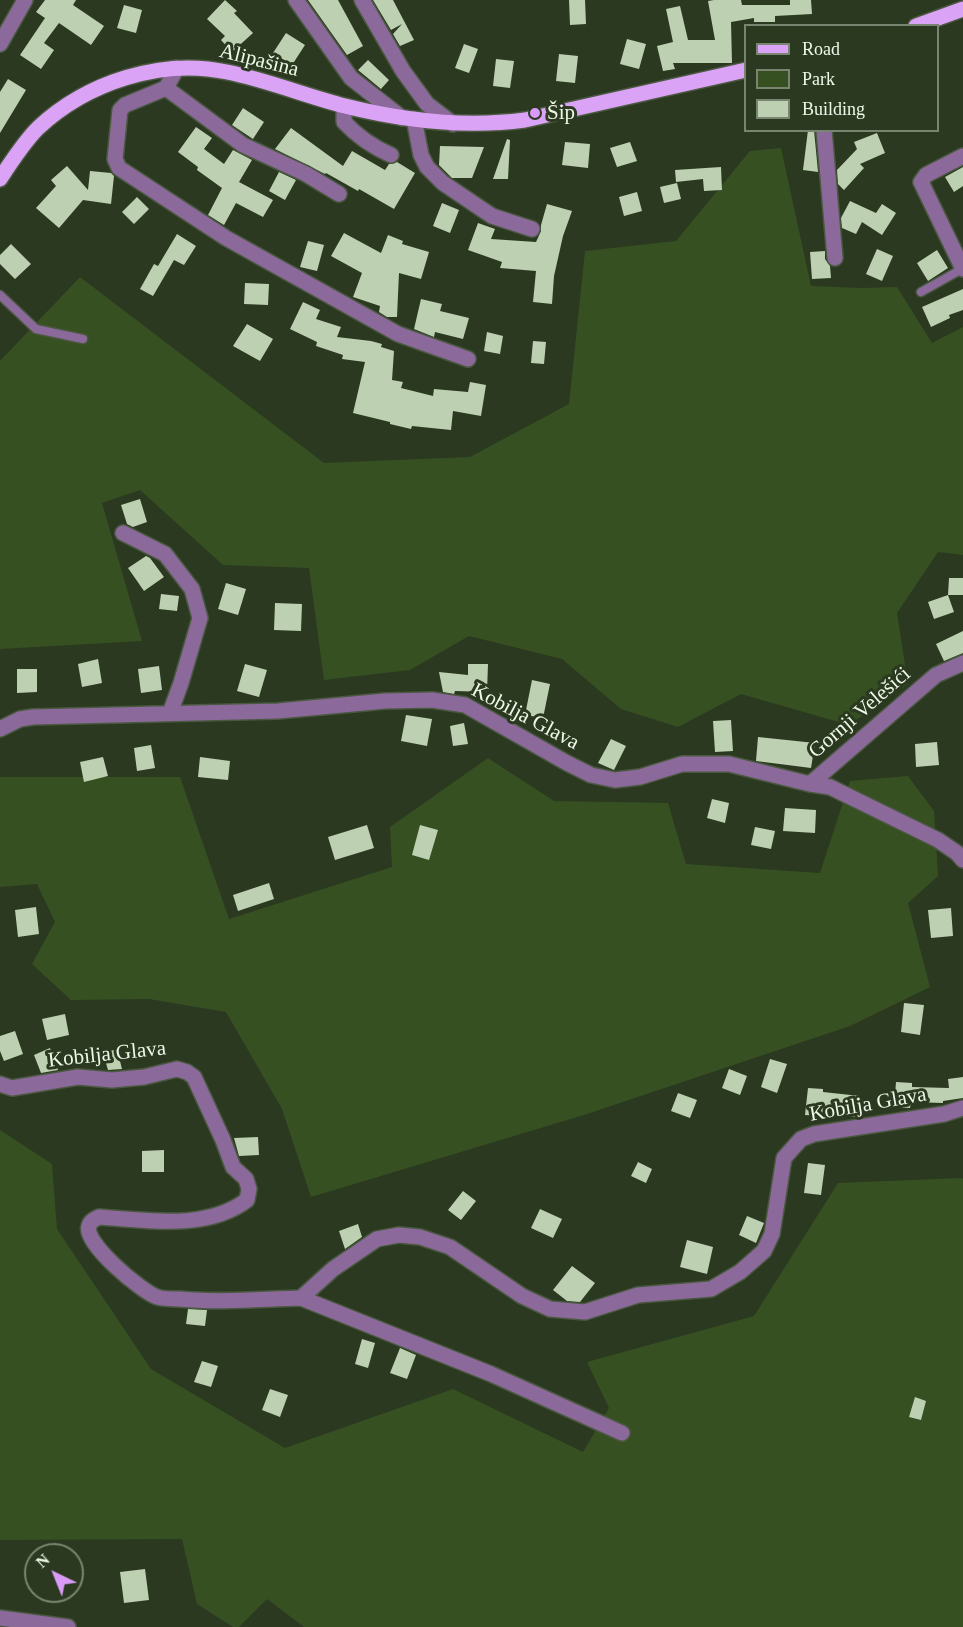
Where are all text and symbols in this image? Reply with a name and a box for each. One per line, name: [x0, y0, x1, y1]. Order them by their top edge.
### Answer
legend: [744, 24, 939, 132]
street label: Alipašina: [217, 39, 301, 83]
text: Road: [802, 39, 840, 59]
text: Park: [802, 69, 835, 89]
text: Building: [802, 99, 865, 119]
place label: Šip: [547, 100, 575, 126]
marker: Šip: [528, 106, 542, 120]
street label: Gornji Velešići: [804, 662, 916, 764]
street label: Kobilja Glava: [467, 678, 583, 756]
street label: Kobilja Glava: [47, 1036, 167, 1074]
street label: Kobilja Glava: [808, 1082, 928, 1128]
north arrow: [24, 1543, 84, 1603]
text: N: [33, 1551, 53, 1571]

